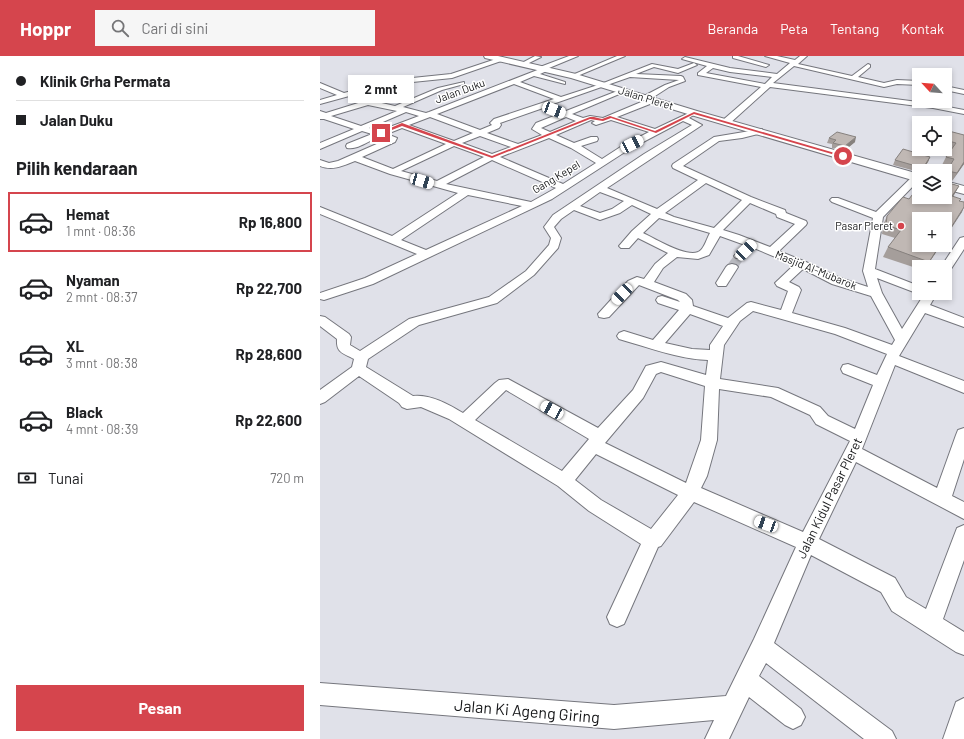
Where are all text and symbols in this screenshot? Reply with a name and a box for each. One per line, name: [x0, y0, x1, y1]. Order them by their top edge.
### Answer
search box: [95, 10, 375, 46]
text: Hoppr: [20, 17, 71, 40]
icon: search: [109, 17, 131, 39]
text: Cari di sini: [141, 19, 208, 37]
text: Beranda: [708, 20, 758, 37]
text: Peta: [780, 20, 808, 37]
text: Tentang: [830, 20, 879, 37]
text: Kontak: [901, 20, 944, 37]
north arrow: [912, 68, 952, 108]
map controls: [912, 68, 952, 300]
text: Klinik Grha Permata: [40, 72, 170, 90]
callout: 2 mnt: [348, 75, 414, 103]
street label: Jalan Duku: [433, 75, 487, 106]
text: 2 mnt: [365, 81, 397, 97]
street label: Jalan Pleret: [617, 83, 675, 112]
car: [541, 100, 567, 120]
text: Jalan Duku: [40, 111, 113, 129]
button: locate: [912, 116, 952, 156]
route end: [372, 124, 390, 142]
car: [619, 133, 645, 155]
route start: [834, 147, 852, 165]
text: Pilih kendaraan: [16, 157, 137, 179]
street label: Gang Kepel: [530, 157, 582, 196]
button: layers: [912, 164, 952, 204]
car: [409, 172, 435, 190]
icon: car: [18, 204, 54, 240]
text: Hemat: [66, 205, 110, 223]
button: +: [912, 212, 952, 252]
text: Rp 16,800: [239, 213, 302, 231]
place label: Pasar Pleret: [835, 219, 893, 232]
marker: Pasar Pleret: [896, 221, 906, 231]
text: 1 mnt · 08:36: [66, 223, 136, 239]
car: [733, 237, 759, 263]
street label: Masjid Al-Mubarok: [773, 247, 859, 292]
button: −: [912, 260, 952, 300]
icon: car: [18, 270, 54, 306]
text: Nyaman: [66, 271, 120, 289]
text: Rp 22,700: [236, 279, 302, 297]
car: [609, 281, 635, 307]
text: 2 mnt · 08:37: [66, 289, 137, 305]
icon: car: [18, 336, 54, 372]
text: XL: [66, 337, 84, 355]
text: Rp 28,600: [236, 345, 302, 363]
text: 3 mnt · 08:38: [66, 355, 138, 371]
car: [539, 399, 565, 421]
icon: car: [18, 402, 54, 438]
text: Black: [66, 403, 103, 421]
text: Rp 22,600: [235, 411, 302, 429]
text: 4 mnt · 08:39: [66, 421, 138, 437]
street label: Jalan Kidul Pasar Pleret: [793, 435, 865, 561]
icon: cash: [16, 467, 38, 489]
text: Tunai: [48, 469, 84, 487]
text: 720 m: [270, 470, 304, 486]
car: [753, 514, 779, 534]
button: Pesan: [16, 685, 304, 731]
street label: Jalan Ki Ageng Giring: [454, 695, 601, 726]

